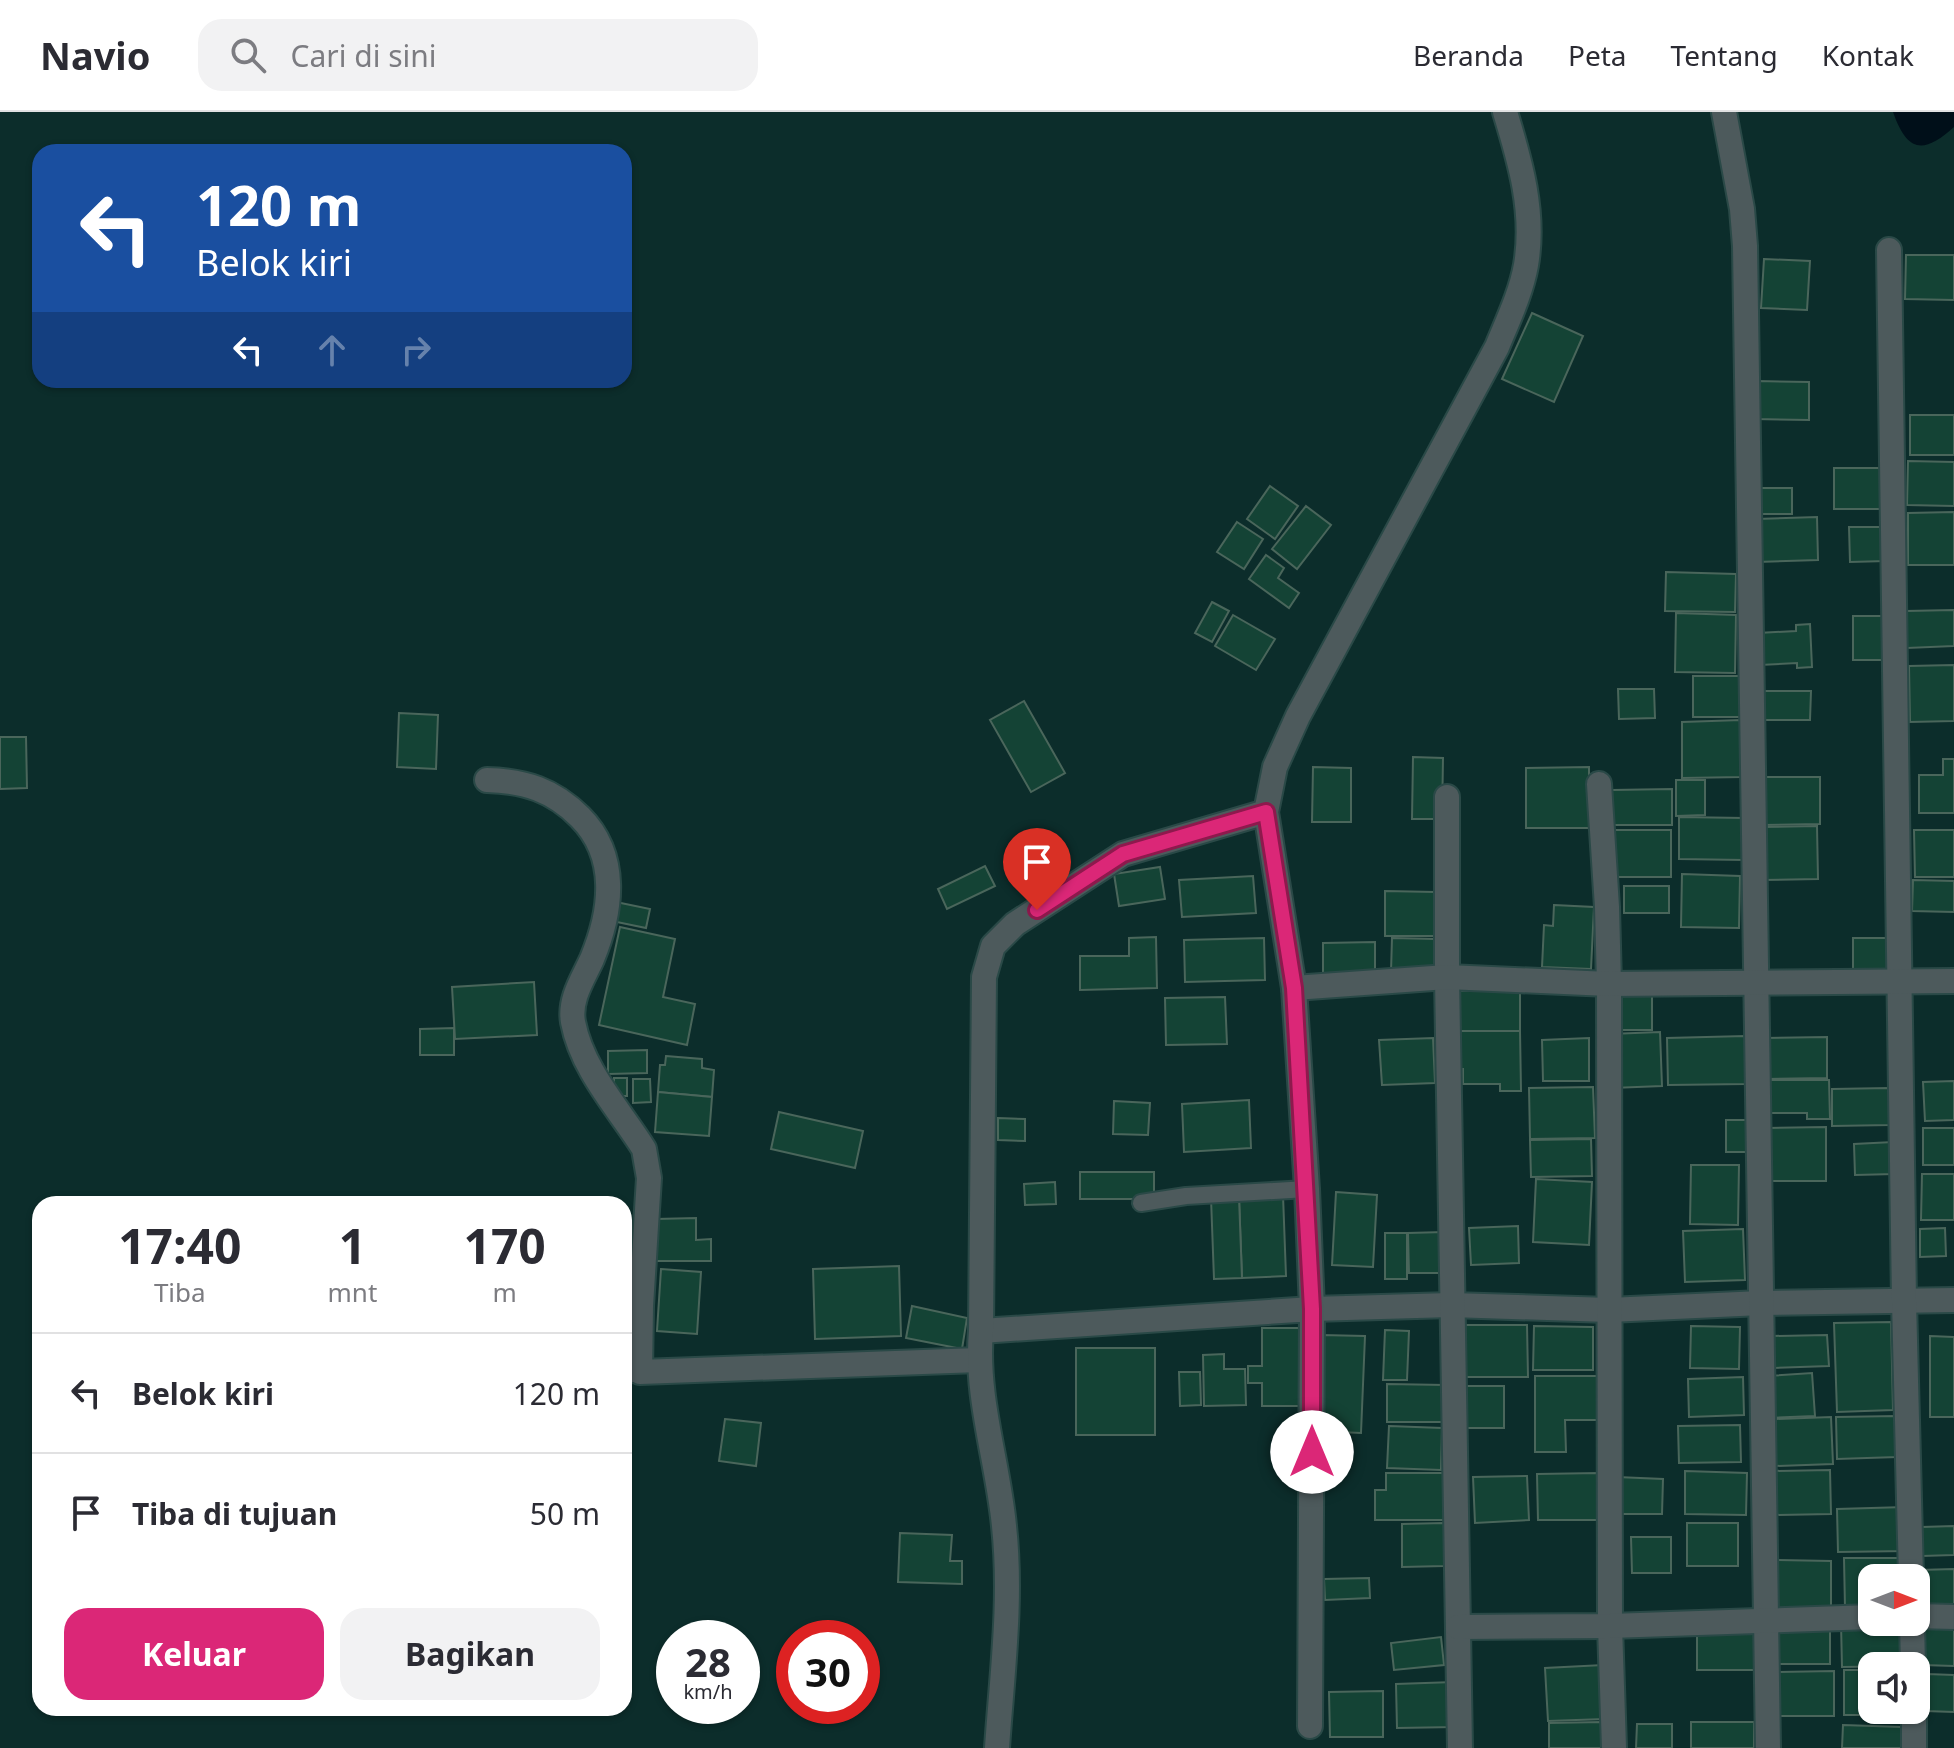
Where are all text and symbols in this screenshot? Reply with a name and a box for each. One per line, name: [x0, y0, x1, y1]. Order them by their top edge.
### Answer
search box: [198, 19, 758, 91]
text: Navio: [40, 29, 150, 81]
icon: search: [226, 33, 270, 77]
text: Cari di sini: [290, 35, 437, 76]
text: Beranda: [1413, 36, 1524, 74]
text: Peta: [1568, 36, 1627, 74]
text: Tentang: [1671, 36, 1778, 74]
text: Kontak: [1822, 36, 1914, 74]
text: 120 m: [196, 166, 361, 242]
icon: left: [64, 176, 168, 280]
text: Belok kiri: [196, 238, 352, 287]
icon: left: [226, 328, 270, 372]
icon: ahead: [310, 328, 354, 372]
icon: right: [394, 328, 438, 372]
pin: [1003, 828, 1071, 910]
icon: arrive: [1015, 840, 1059, 884]
text: 17:40: [118, 1213, 241, 1278]
text: 1: [339, 1213, 366, 1278]
text: 170: [463, 1213, 546, 1278]
text: Tiba: [154, 1274, 206, 1310]
text: mnt: [328, 1274, 377, 1310]
text: m: [492, 1274, 517, 1310]
icon: left: [64, 1371, 108, 1415]
text: Belok kiri: [132, 1373, 274, 1414]
text: 120 m: [513, 1373, 600, 1414]
position arrow: [1270, 1410, 1354, 1494]
icon: arrive: [64, 1491, 108, 1535]
text: Tiba di tujuan: [132, 1493, 337, 1534]
text: 50 m: [530, 1493, 600, 1534]
north arrow: [1858, 1564, 1930, 1636]
map controls: [1858, 1564, 1930, 1724]
button: Keluar: [64, 1608, 324, 1700]
button: Bagikan: [340, 1608, 600, 1700]
speed limit sign: 30: [776, 1620, 880, 1724]
text: 28: [685, 1634, 731, 1689]
button: sound: [1858, 1652, 1930, 1724]
text: km/h: [683, 1678, 733, 1705]

